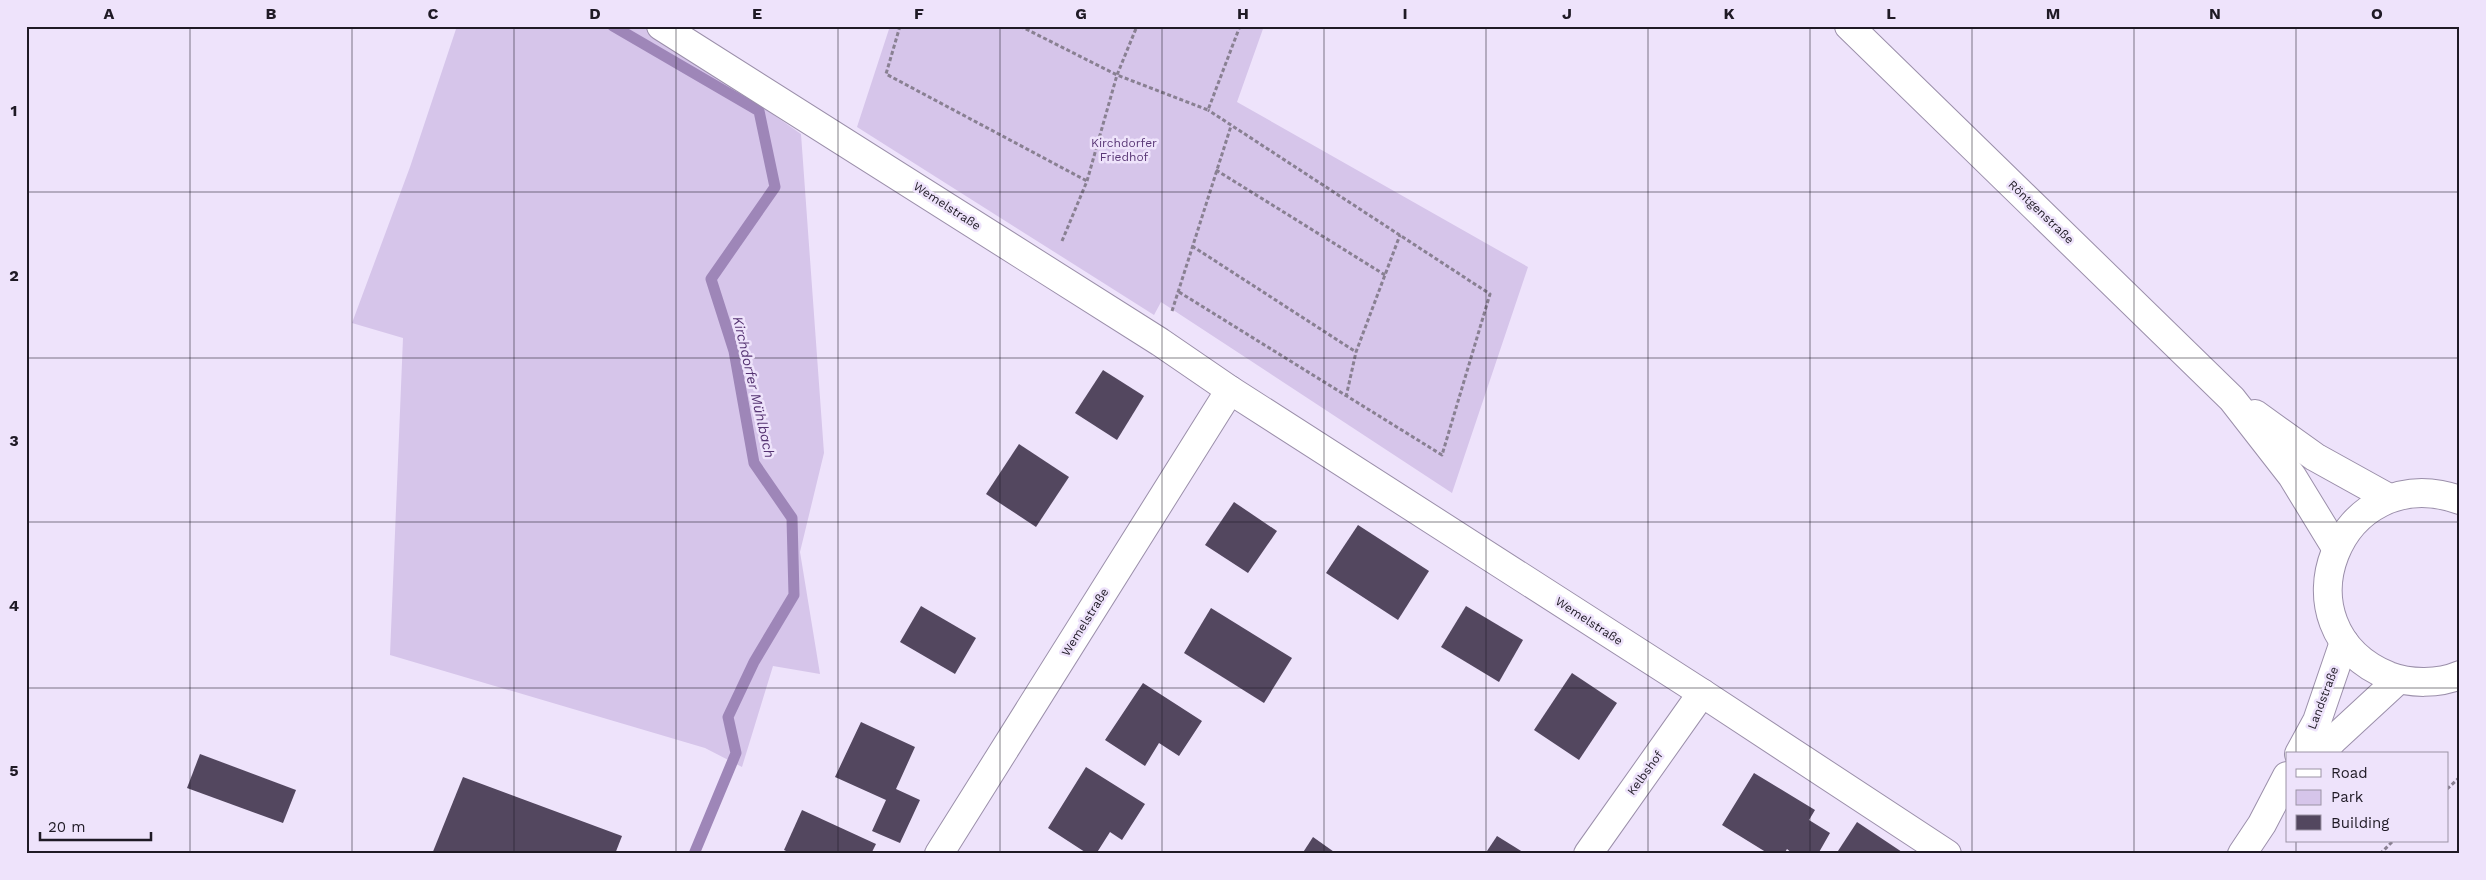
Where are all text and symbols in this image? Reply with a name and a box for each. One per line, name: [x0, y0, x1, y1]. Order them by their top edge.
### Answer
text: A: [104, 4, 115, 23]
text: B: [266, 4, 277, 23]
text: C: [428, 4, 439, 23]
text: D: [589, 4, 601, 23]
text: E: [752, 4, 762, 23]
text: F: [914, 4, 924, 23]
text: G: [1075, 4, 1087, 23]
text: H: [1237, 4, 1249, 23]
text: I: [1402, 4, 1408, 23]
text: J: [1562, 4, 1572, 23]
text: K: [1723, 4, 1735, 23]
text: L: [1886, 4, 1896, 23]
text: M: [2046, 4, 2060, 23]
text: N: [2209, 4, 2221, 23]
text: O: [2371, 4, 2383, 23]
text: 1: [11, 101, 17, 120]
park label: Kirchdorfer Friedhof: [1091, 136, 1157, 164]
street label: Röntgenstraße: [2005, 177, 2077, 247]
street label: Wemelstraße: [911, 179, 983, 233]
text: 2: [9, 266, 19, 285]
water label: Kirchdorfer Mühlbach: [730, 315, 778, 459]
text: 3: [9, 431, 19, 450]
street label: Wemelstraße: [1059, 585, 1111, 658]
street label: Wemelstraße: [1553, 594, 1625, 648]
text: 4: [9, 596, 19, 615]
street label: Landstraße: [2305, 665, 2341, 731]
street label: Kelbshof: [1624, 748, 1666, 798]
legend: [2286, 752, 2448, 842]
text: 5: [9, 761, 19, 780]
text: Road: [2331, 764, 2368, 782]
text: Park: [2331, 788, 2364, 806]
scale bar: [40, 810, 151, 842]
text: Building: [2331, 814, 2389, 832]
text: 20 m: [48, 818, 86, 836]

